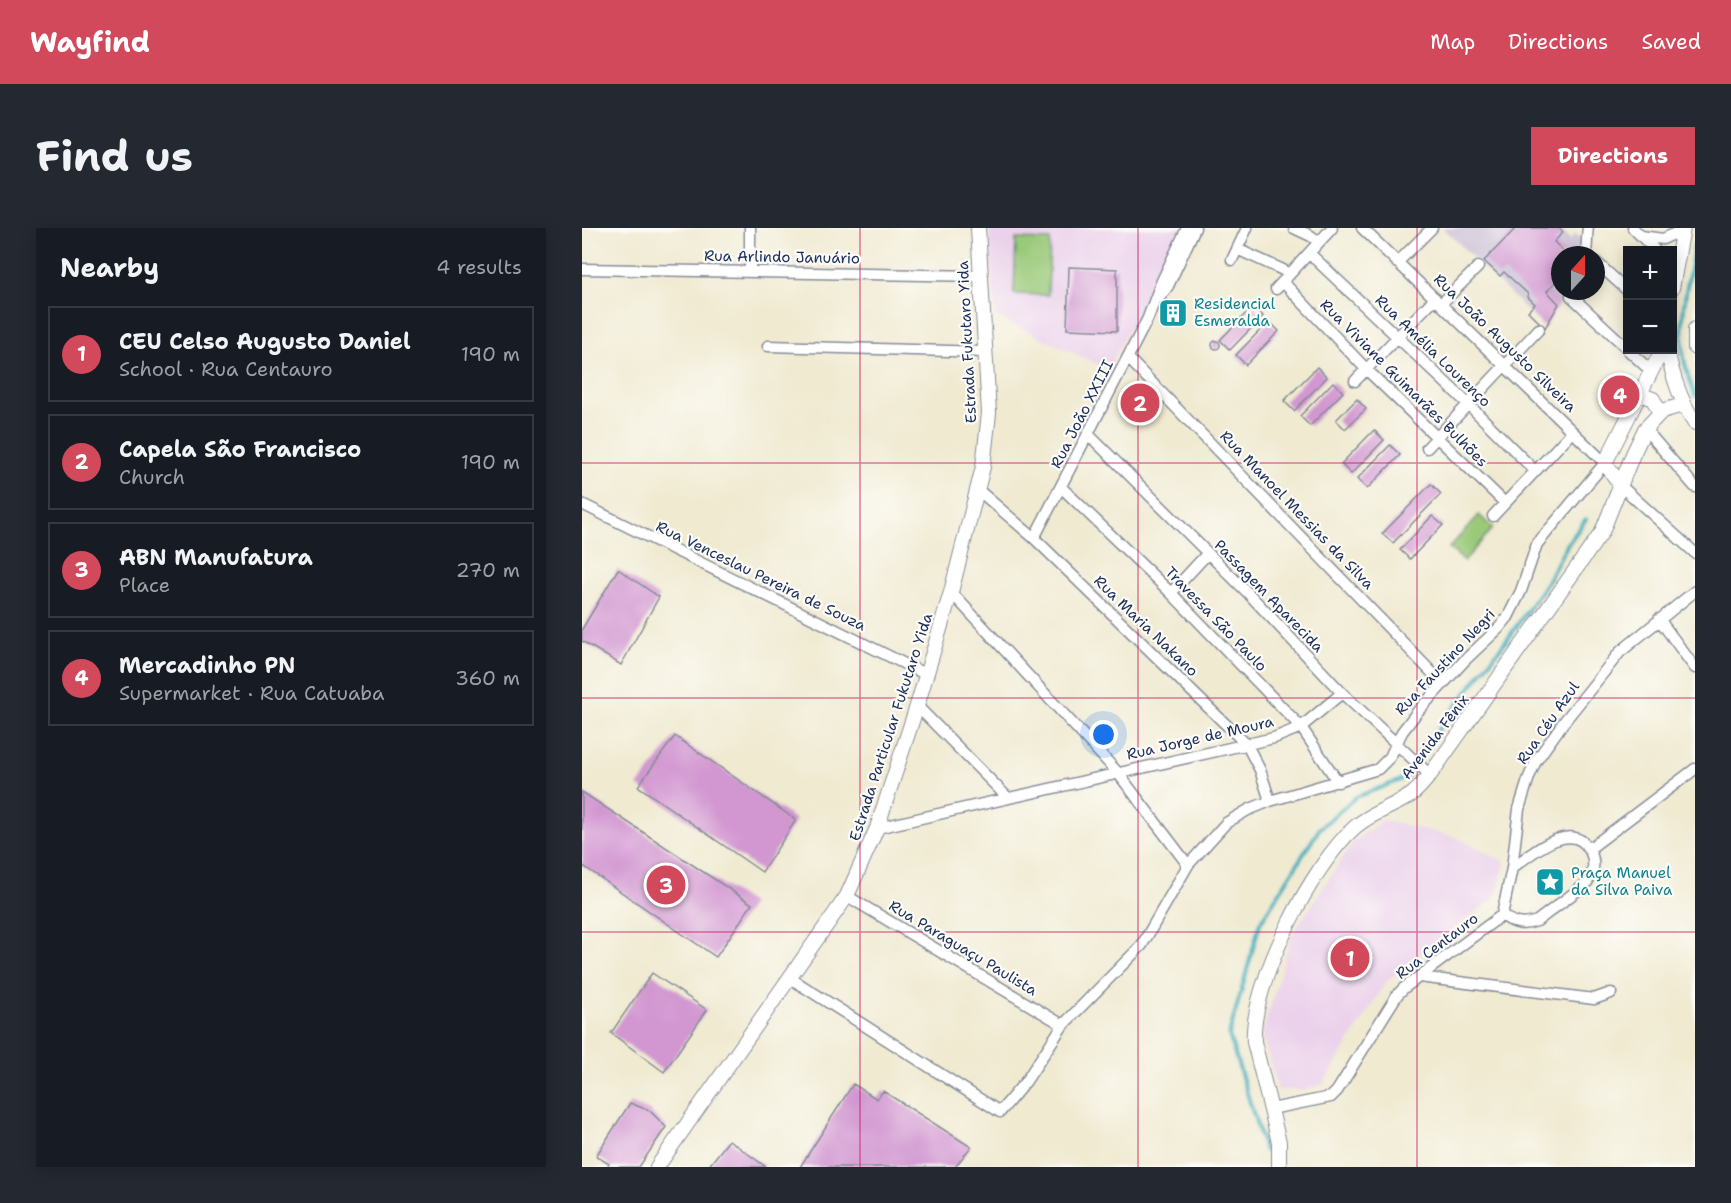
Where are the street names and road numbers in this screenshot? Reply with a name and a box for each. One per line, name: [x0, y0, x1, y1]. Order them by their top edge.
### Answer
street label: Rua Arlindo Januário: [704, 246, 860, 268]
street label: Estrada Fukutaro Yida: [953, 260, 981, 424]
street label: Rua João Augusto Silveira: [1429, 270, 1581, 417]
street label: Rua Amélia Lourenço: [1371, 291, 1495, 411]
street label: Rua Viviane Guimarães Bulhões: [1316, 295, 1492, 471]
street label: Rua João XXIII: [1046, 356, 1118, 472]
street label: Rua Manoel Messias da Silva: [1216, 426, 1379, 594]
street label: Rua Venceslau Pereira de Souza: [653, 516, 870, 636]
street label: Passagem Aparecida: [1210, 535, 1329, 657]
street label: Travessa São Paulo: [1161, 562, 1271, 676]
street label: Rua Maria Nakano: [1090, 571, 1202, 681]
street label: Rua Faustino Negri: [1391, 605, 1499, 719]
street label: Estrada Particular Fukutaro Yida: [845, 610, 938, 843]
street label: Rua Céu Azul: [1512, 677, 1584, 768]
street label: Avenida Fênix: [1397, 690, 1474, 783]
street label: Rua Jorge de Moura: [1125, 711, 1276, 765]
street label: Rua Paraguaçu Paulista: [885, 896, 1042, 1001]
street label: Rua Centauro: [1392, 908, 1482, 984]

